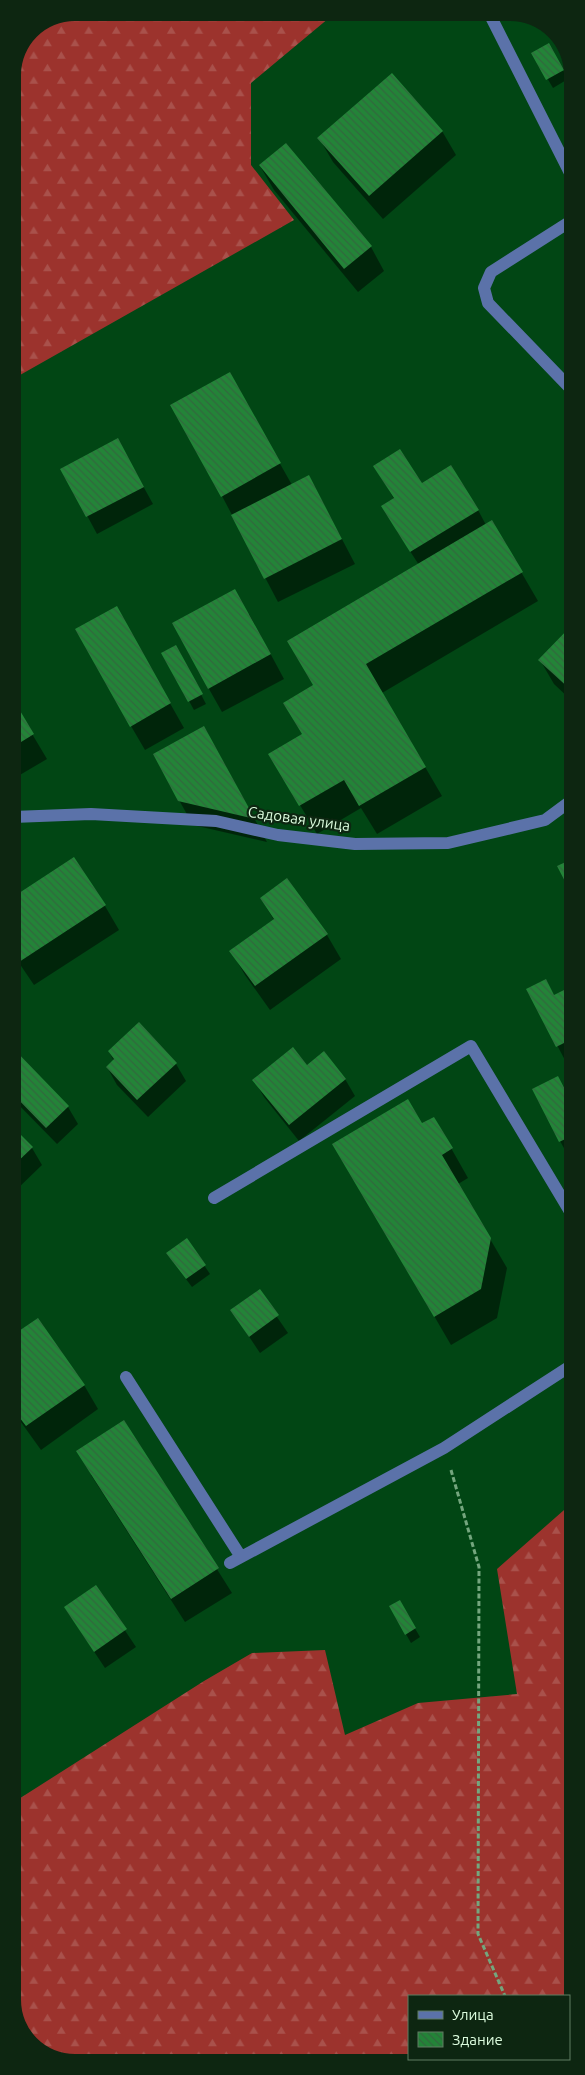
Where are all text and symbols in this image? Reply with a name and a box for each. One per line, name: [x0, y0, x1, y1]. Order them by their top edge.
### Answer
street label: Садовая улица: [247, 803, 351, 834]
legend: [408, 1995, 570, 2060]
text: Улица: [452, 2006, 494, 2023]
text: Здание: [452, 2031, 503, 2048]

